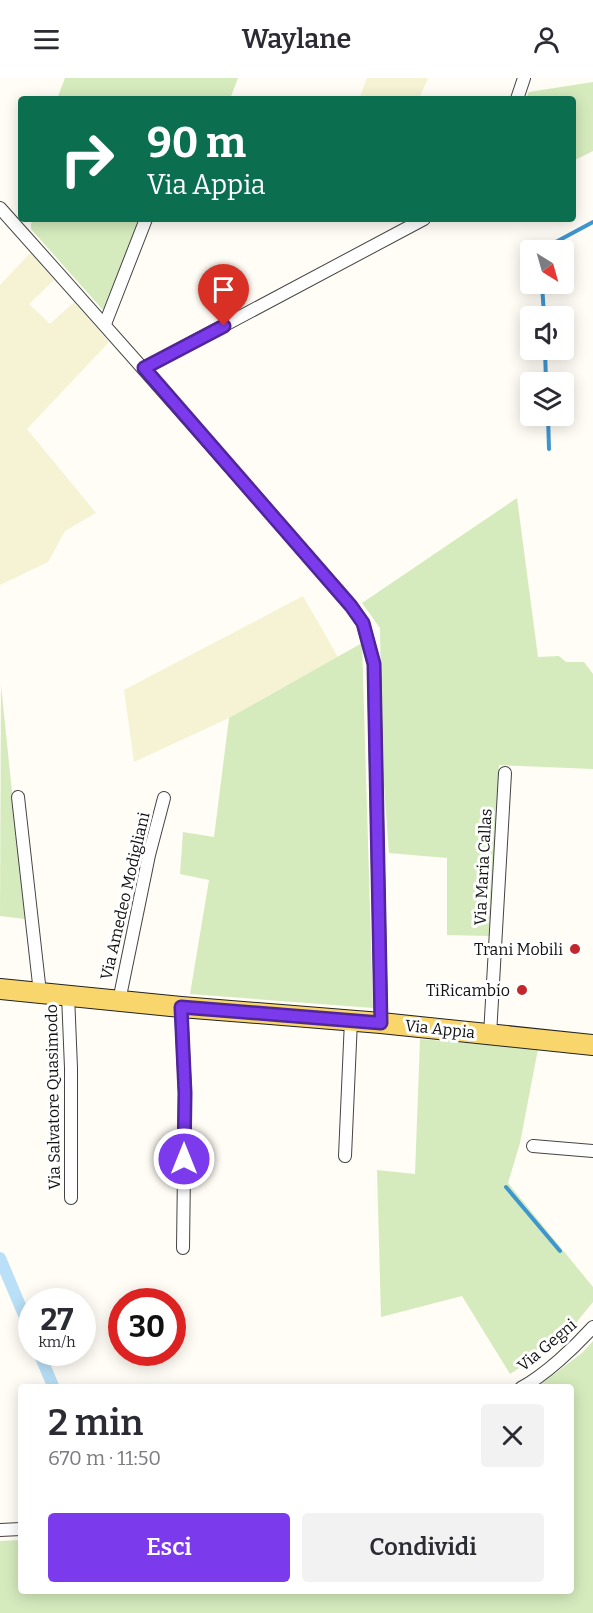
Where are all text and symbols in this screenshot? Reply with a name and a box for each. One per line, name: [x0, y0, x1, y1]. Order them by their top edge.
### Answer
icon: menu: [30, 23, 63, 56]
text: Waylane: [242, 23, 351, 55]
icon: person: [530, 23, 563, 56]
text: 90 m: [147, 118, 246, 168]
icon: right: [48, 120, 126, 198]
text: Via Appia: [147, 169, 266, 201]
north arrow: [520, 240, 574, 294]
map controls: [520, 240, 574, 426]
pin: [198, 264, 249, 326]
icon: arrive: [207, 273, 240, 306]
button: sound: [520, 306, 574, 360]
button: layers: [520, 372, 574, 426]
street label: Via Maria Callas: [470, 808, 496, 926]
street label: Via Amedeo Modigliani: [96, 810, 154, 982]
place label: Trani Mobili: [474, 940, 563, 959]
marker: Trani Mobili: [568, 942, 582, 956]
place label: TiRicambio: [426, 981, 510, 1000]
marker: TiRicambio: [515, 983, 529, 997]
street label: Via Salvatore Quasimodo: [42, 1004, 64, 1190]
street label: Via Appia: [404, 1016, 476, 1042]
position arrow: [152, 1127, 216, 1191]
speed limit sign: 30: [108, 1288, 186, 1366]
text: 27: [41, 1302, 73, 1338]
street label: Via Gegni: [514, 1315, 580, 1375]
text: km/h: [38, 1333, 76, 1351]
text: 2 min: [48, 1401, 143, 1445]
button: close: [481, 1404, 544, 1467]
text: 670 m · 11:50: [48, 1446, 161, 1470]
button: Esci: [48, 1513, 290, 1582]
button: Condividi: [302, 1513, 544, 1582]

